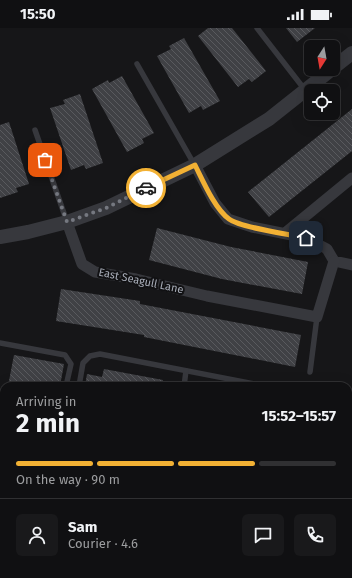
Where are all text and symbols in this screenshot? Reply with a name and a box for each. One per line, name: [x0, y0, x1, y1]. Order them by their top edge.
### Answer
text: 15:50: [20, 5, 56, 23]
north arrow: [304, 40, 340, 76]
map controls: [304, 40, 340, 120]
button: locate: [304, 84, 340, 120]
pin: [28, 143, 62, 177]
icon: bag: [34, 149, 56, 171]
courier: [126, 168, 166, 208]
icon: car: [135, 177, 157, 199]
pin: [289, 221, 323, 255]
icon: home: [295, 227, 317, 249]
street label: East Seagull Lane: [97, 266, 185, 296]
text: Arriving in: [16, 394, 76, 409]
text: 15:52–15:57: [262, 407, 336, 425]
text: 2 min: [16, 408, 80, 439]
text: On the way · 90 m: [16, 472, 120, 487]
button: person: [16, 514, 58, 556]
button: chat: [242, 514, 284, 556]
button: phone: [294, 514, 336, 556]
text: Sam: [68, 518, 97, 536]
text: Courier · 4.6: [68, 536, 138, 551]

